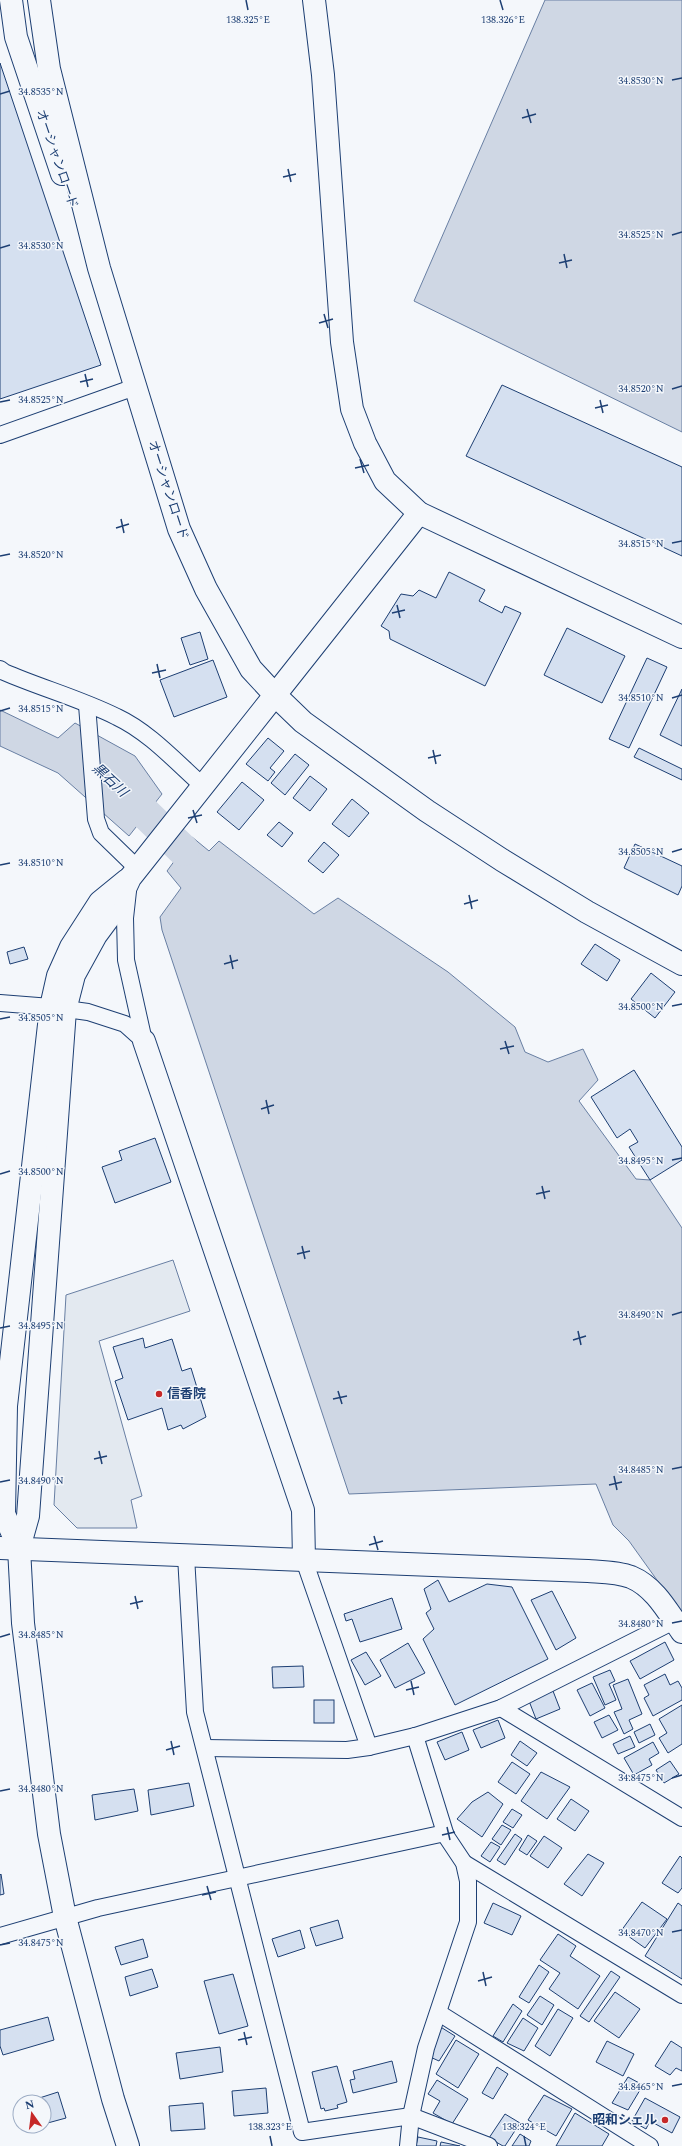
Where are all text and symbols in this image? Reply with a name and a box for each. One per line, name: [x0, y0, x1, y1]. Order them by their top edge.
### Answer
text: 138.325°E: [226, 12, 270, 28]
text: 138.326°E: [481, 12, 525, 28]
text: 34.8530°N: [618, 73, 664, 89]
text: 34.8535°N: [18, 84, 64, 100]
street label: オーシャンロード: [31, 107, 83, 211]
text: 34.8525°N: [618, 227, 664, 243]
text: 34.8530°N: [18, 238, 64, 254]
text: 34.8520°N: [618, 381, 664, 397]
text: 34.8525°N: [18, 392, 64, 408]
street label: オーシャンロード: [142, 438, 194, 542]
text: 34.8515°N: [618, 536, 664, 552]
text: 34.8520°N: [18, 547, 64, 563]
text: 34.8510°N: [618, 690, 664, 706]
text: 34.8515°N: [18, 701, 64, 717]
water label: 黒石川: [87, 758, 134, 803]
text: 34.8505°N: [618, 844, 664, 860]
text: 34.8510°N: [18, 855, 64, 871]
text: 34.8500°N: [618, 999, 664, 1015]
text: 34.8505°N: [18, 1010, 64, 1026]
text: 34.8495°N: [618, 1153, 664, 1169]
text: 34.8500°N: [18, 1164, 64, 1180]
text: 34.8490°N: [618, 1307, 664, 1323]
text: 34.8495°N: [18, 1318, 64, 1334]
place label: 信香院: [167, 1384, 206, 1404]
marker: 信香院: [154, 1389, 164, 1399]
text: 34.8485°N: [618, 1462, 664, 1478]
text: 34.8490°N: [18, 1473, 64, 1489]
text: 34.8480°N: [618, 1616, 664, 1632]
text: 34.8485°N: [18, 1627, 64, 1643]
text: 34.8475°N: [618, 1770, 664, 1786]
text: 34.8480°N: [18, 1781, 64, 1797]
text: 34.8470°N: [618, 1925, 664, 1941]
text: 34.8475°N: [18, 1935, 64, 1951]
text: 34.8465°N: [618, 2079, 664, 2095]
north arrow: [12, 2094, 52, 2134]
text: N: [23, 2095, 36, 2114]
place label: 昭和シェル: [592, 2110, 657, 2130]
marker: 昭和シェル: [660, 2115, 670, 2125]
text: 138.323°E: [248, 2119, 292, 2135]
text: 138.324°E: [502, 2119, 546, 2135]

